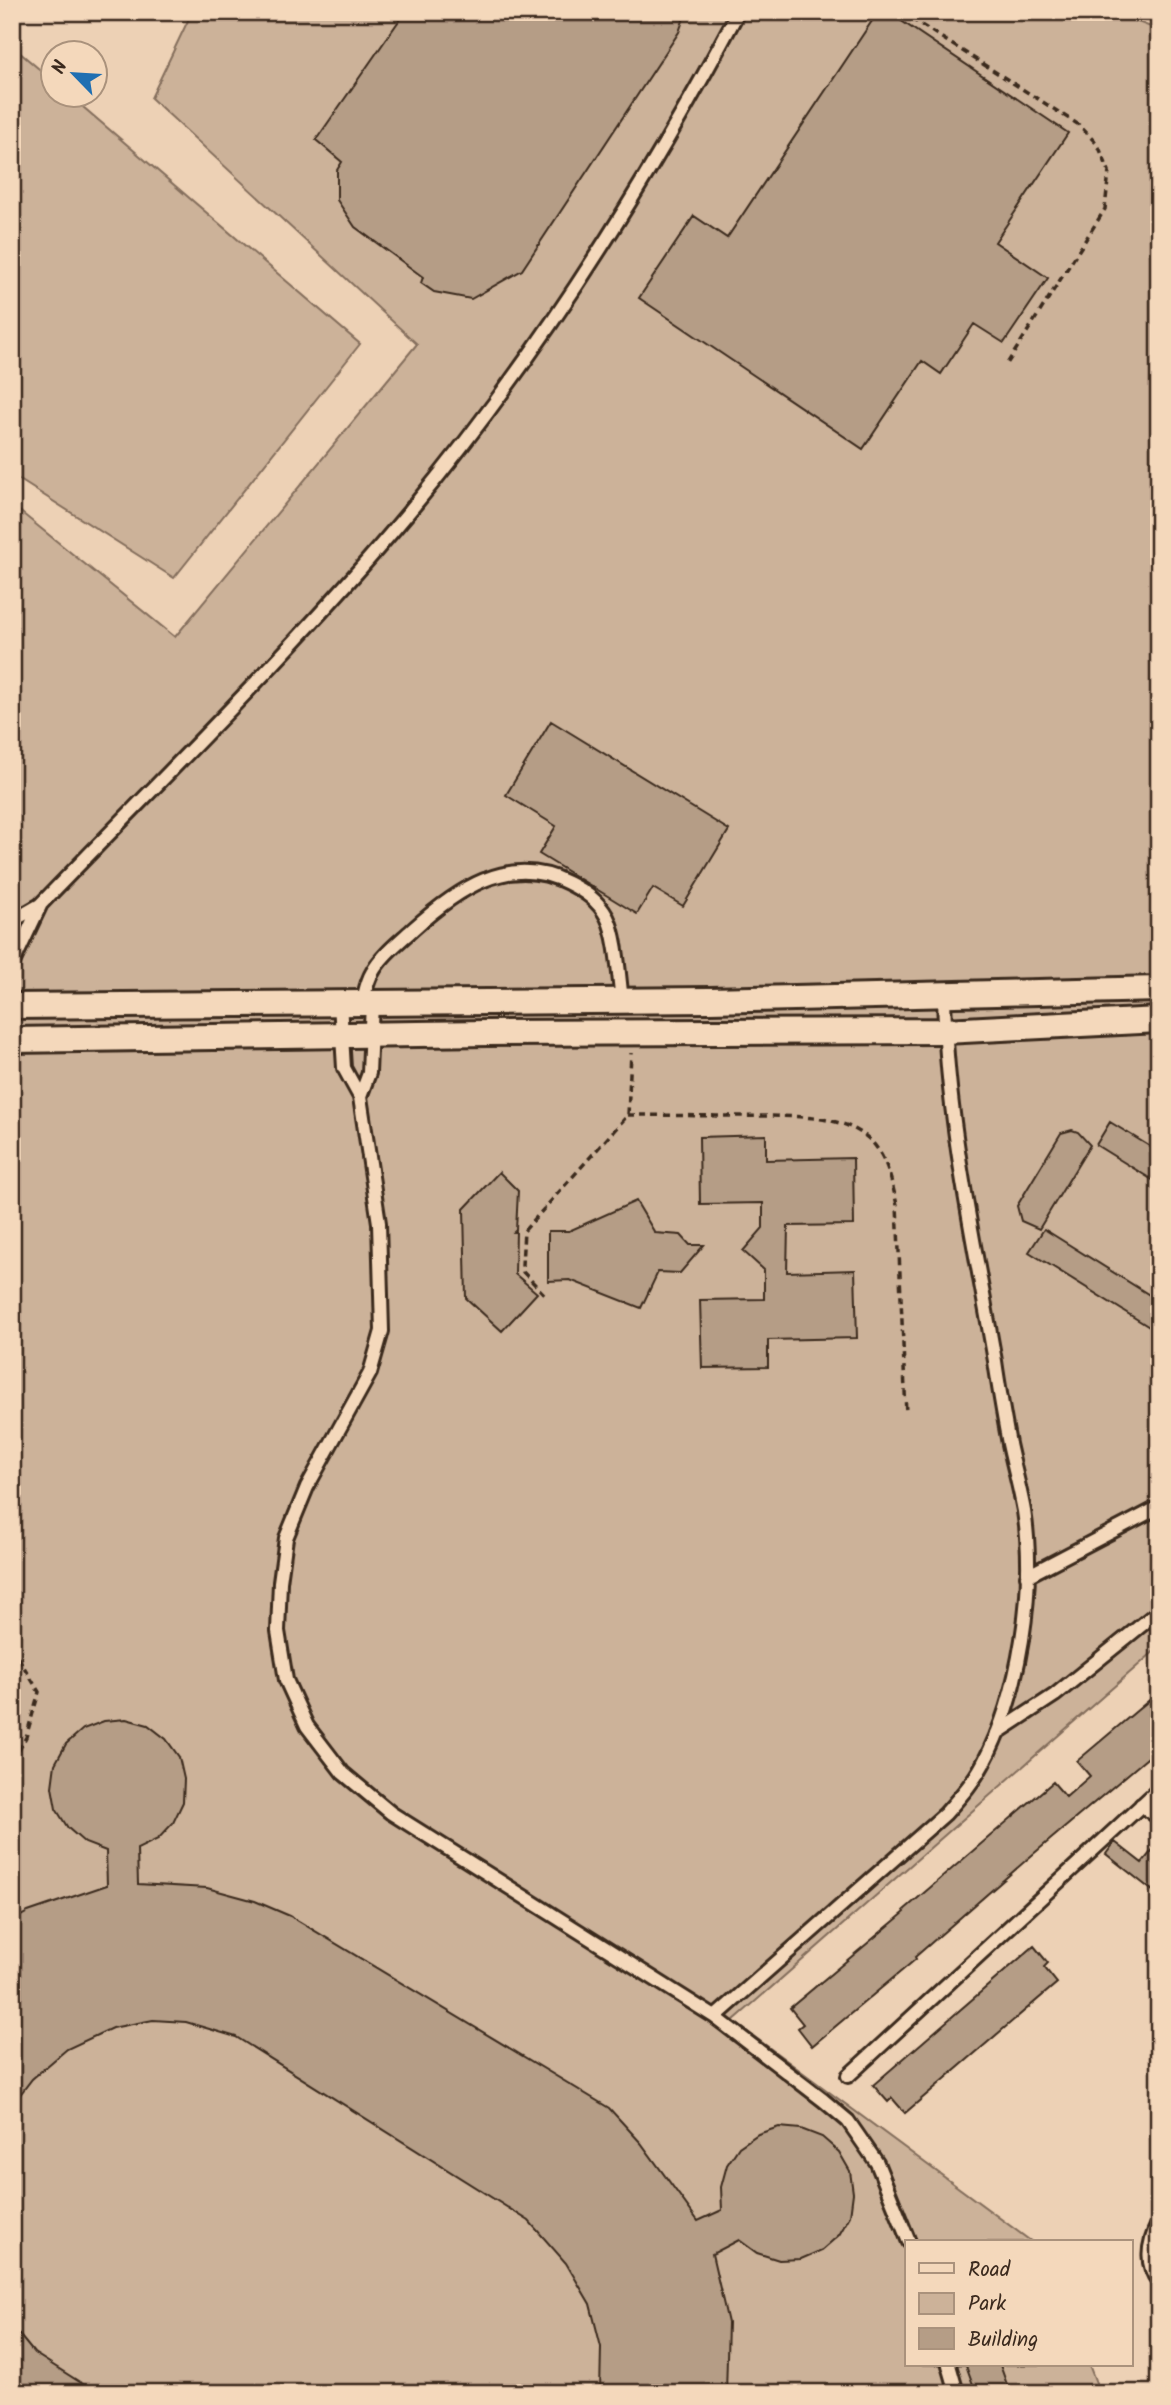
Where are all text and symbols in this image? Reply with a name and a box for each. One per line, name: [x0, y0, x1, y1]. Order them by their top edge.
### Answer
north arrow: [38, 38, 108, 108]
text: N: [44, 56, 77, 79]
legend: [905, 2240, 1132, 2366]
text: Road: [968, 2254, 1011, 2287]
text: Park: [968, 2288, 1006, 2321]
text: Building: [968, 2324, 1038, 2357]

